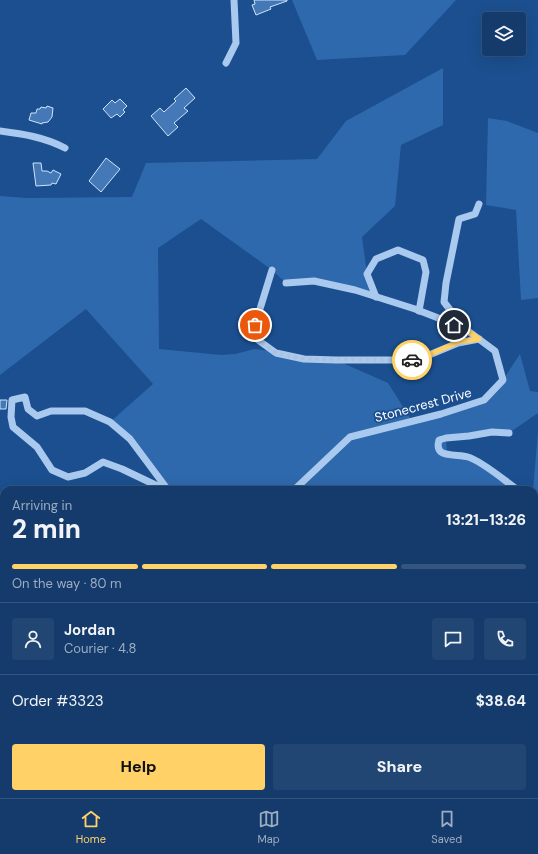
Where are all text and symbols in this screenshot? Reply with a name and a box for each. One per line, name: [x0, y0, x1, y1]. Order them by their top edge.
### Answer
map controls: [482, 12, 526, 56]
button: layers: [482, 12, 526, 56]
pin: [238, 308, 272, 342]
pin: [437, 308, 471, 342]
icon: bag: [244, 314, 266, 336]
icon: home: [443, 314, 465, 336]
courier: [392, 340, 432, 380]
icon: car: [401, 349, 423, 371]
street label: Stonecrest Drive: [373, 384, 473, 426]
text: Arriving in: [12, 497, 72, 514]
text: 13:21–13:26: [446, 510, 526, 530]
text: 2 min: [12, 512, 81, 546]
text: On the way · 80 m: [12, 575, 122, 592]
button: person: [12, 618, 54, 660]
button: chat: [432, 618, 474, 660]
button: phone: [484, 618, 526, 660]
text: Jordan: [64, 620, 115, 640]
text: Courier · 4.8: [64, 640, 136, 657]
text: Order #3323: [12, 691, 104, 711]
text: $38.64: [476, 691, 526, 711]
button: Help: [12, 744, 265, 790]
button: Share: [273, 744, 526, 790]
tab: Home: [76, 808, 106, 846]
tab: Map: [258, 808, 280, 846]
tab: Saved: [431, 808, 462, 846]

